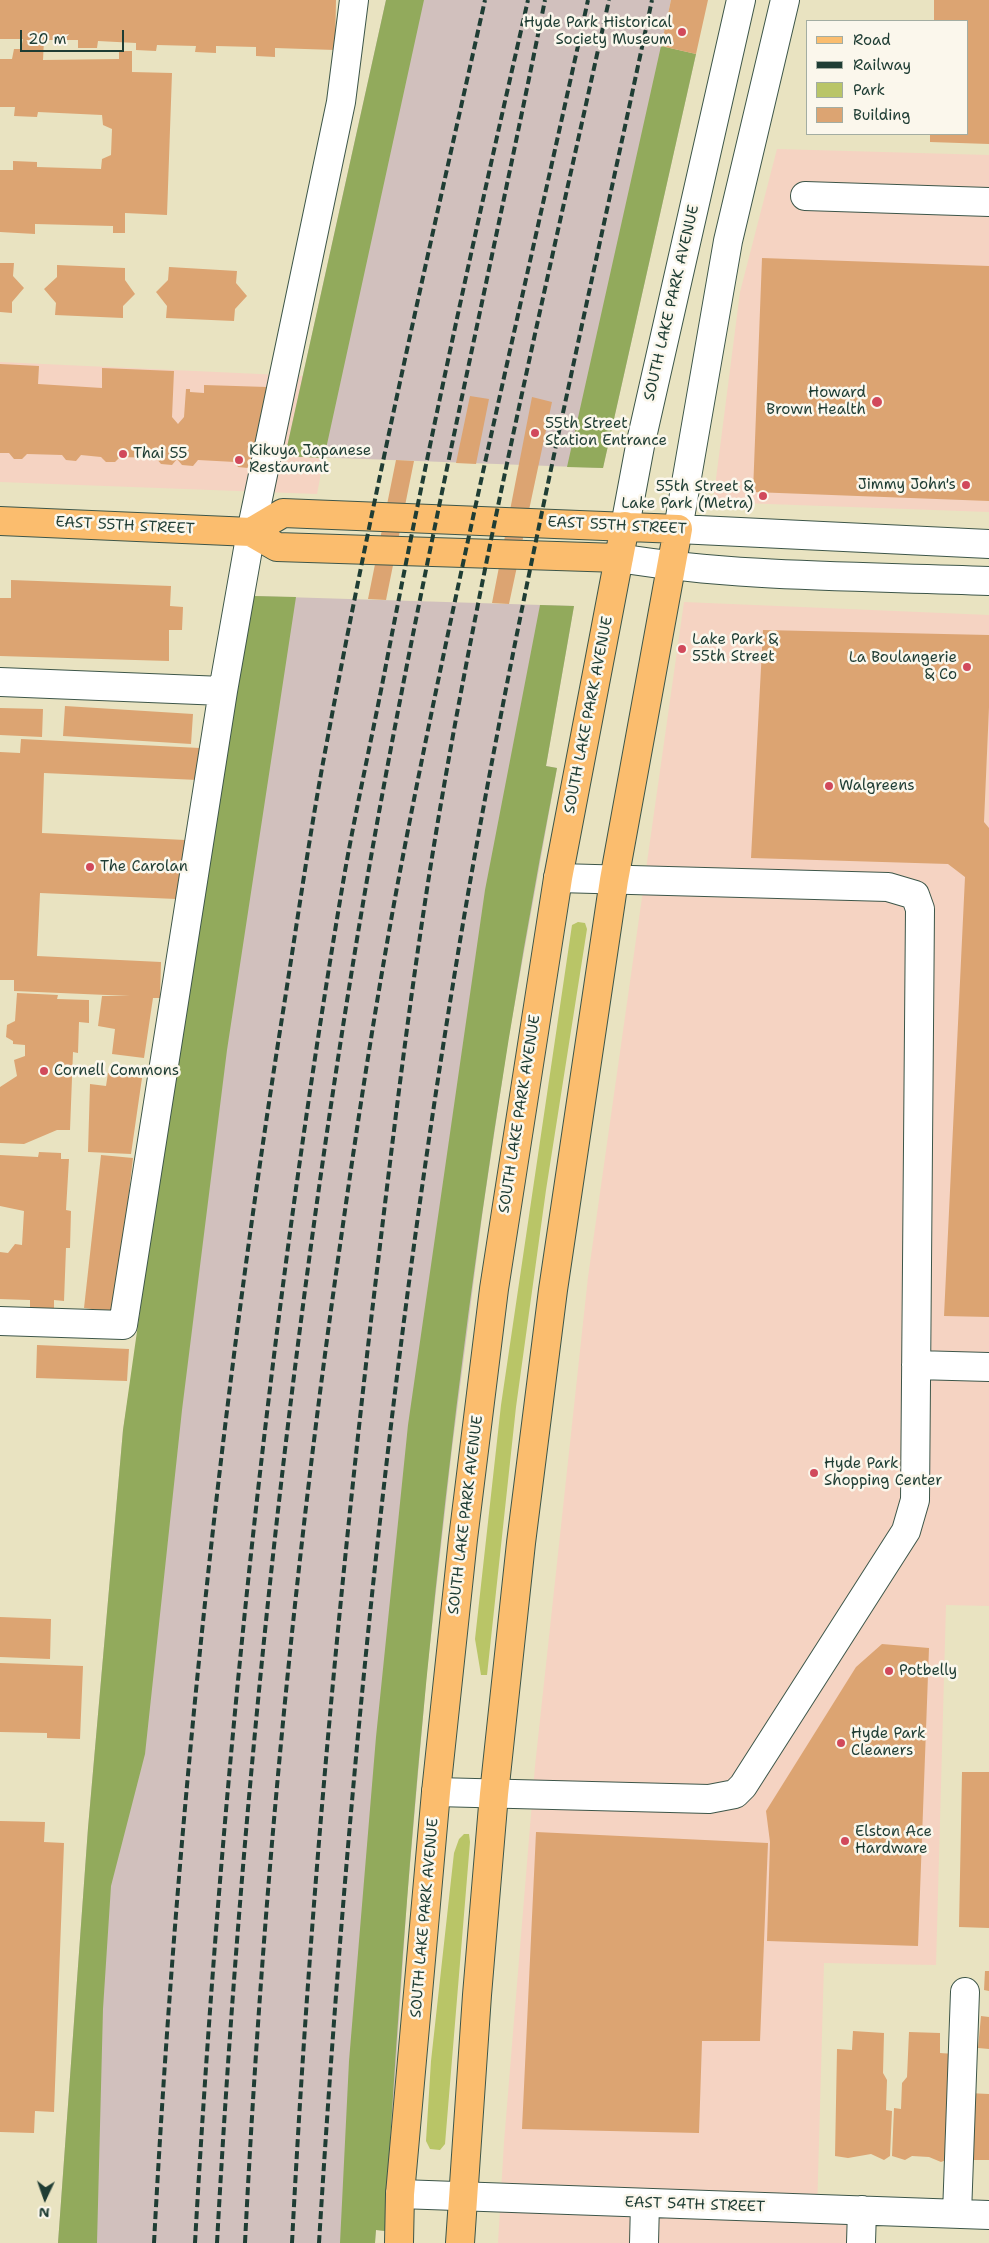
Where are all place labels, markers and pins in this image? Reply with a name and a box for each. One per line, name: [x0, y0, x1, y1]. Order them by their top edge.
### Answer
place label: Hyde Park Historical Society Museum: [524, 14, 672, 49]
marker: Hyde Park Historical Society Museum: [676, 26, 688, 38]
place label: Howard Brown Health: [766, 384, 866, 419]
marker: Howard Brown Health: [870, 395, 884, 409]
place label: 55th Street Station Entrance: [545, 415, 667, 450]
marker: 55th Street Station Entrance: [529, 427, 541, 439]
place label: Kikuya Japanese Restaurant: [249, 442, 371, 477]
place label: Thai 55: [133, 445, 187, 463]
marker: Thai 55: [117, 448, 129, 460]
marker: Kikuya Japanese Restaurant: [233, 454, 245, 466]
place label: Jimmy John's: [858, 476, 956, 494]
place label: 55th Street & Lake Park (Metra): [621, 478, 753, 513]
marker: Jimmy John's: [960, 479, 972, 491]
marker: 55th Street & Lake Park (Metra): [757, 490, 769, 502]
place label: Lake Park & 55th Street: [692, 631, 778, 666]
marker: Lake Park & 55th Street: [676, 643, 688, 655]
place label: La Boulangerie & Co: [849, 649, 957, 684]
marker: La Boulangerie & Co: [961, 661, 973, 673]
place label: Walgreens: [839, 777, 915, 795]
marker: Walgreens: [823, 780, 835, 792]
place label: The Carolan: [100, 858, 188, 876]
marker: The Carolan: [84, 861, 96, 873]
place label: Cornell Commons: [54, 1062, 179, 1080]
marker: Cornell Commons: [38, 1065, 50, 1077]
place label: Hyde Park Shopping Center: [824, 1455, 942, 1490]
marker: Hyde Park Shopping Center: [808, 1467, 820, 1479]
place label: Potbelly: [899, 1662, 957, 1680]
marker: Potbelly: [883, 1665, 895, 1677]
place label: Hyde Park Cleaners: [851, 1725, 926, 1760]
marker: Hyde Park Cleaners: [835, 1737, 847, 1749]
place label: Elston Ace Hardware: [855, 1823, 932, 1858]
marker: Elston Ace Hardware: [839, 1835, 851, 1847]

